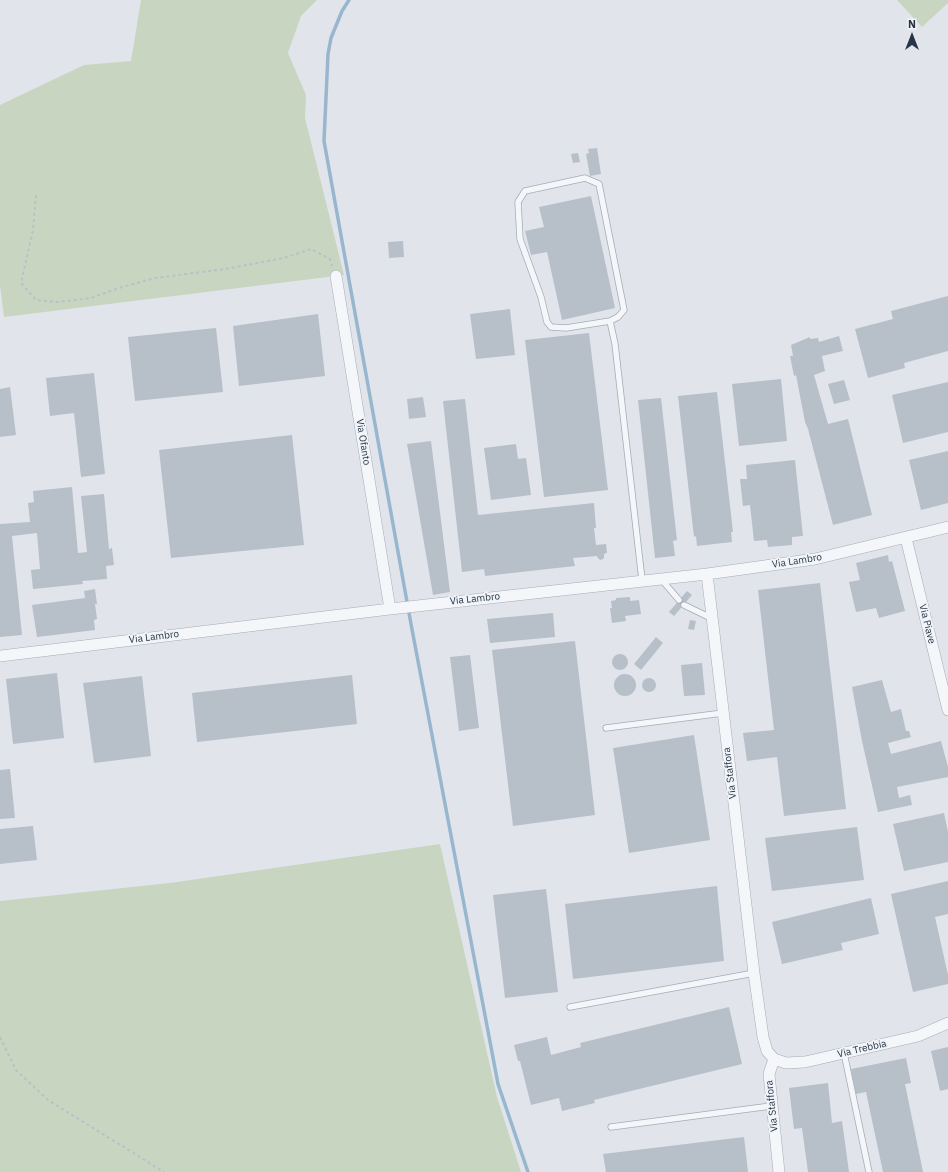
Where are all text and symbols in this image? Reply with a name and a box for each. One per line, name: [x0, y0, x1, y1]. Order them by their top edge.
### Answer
north arrow: [892, 16, 932, 56]
text: N: [908, 17, 916, 31]
street label: Via Ofanto: [353, 418, 373, 466]
street label: Via Lambro: [771, 551, 823, 571]
street label: Via Lambro: [449, 590, 501, 608]
street label: Via Piave: [916, 603, 938, 645]
street label: Via Lambro: [128, 628, 180, 646]
street label: Via Staffora: [721, 746, 739, 800]
street label: Via Trebbia: [836, 1038, 888, 1060]
street label: Via Staffora: [763, 1080, 781, 1132]

